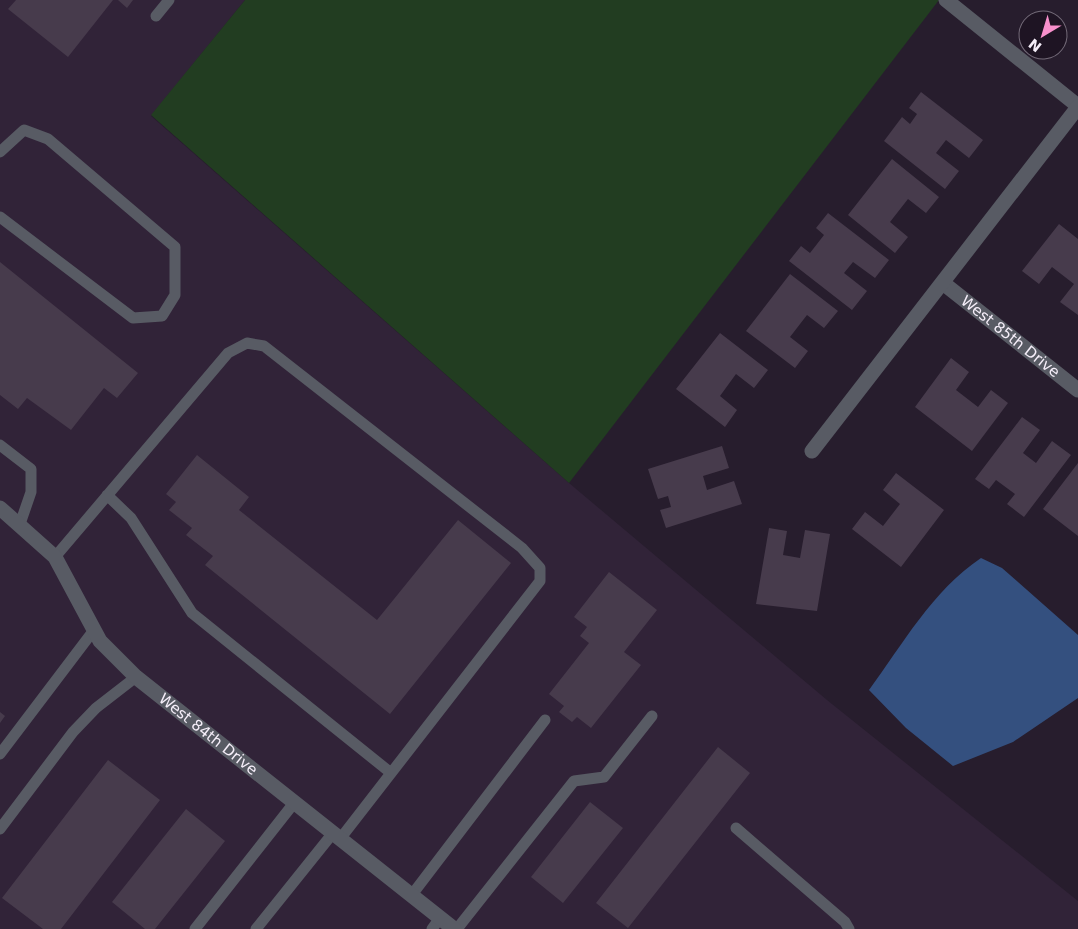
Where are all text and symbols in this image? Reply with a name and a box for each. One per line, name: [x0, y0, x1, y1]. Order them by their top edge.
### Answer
north arrow: [1018, 10, 1068, 60]
text: N: [1025, 35, 1045, 55]
street label: West 85th Drive: [957, 292, 1063, 381]
street label: West 84th Drive: [155, 690, 261, 779]

